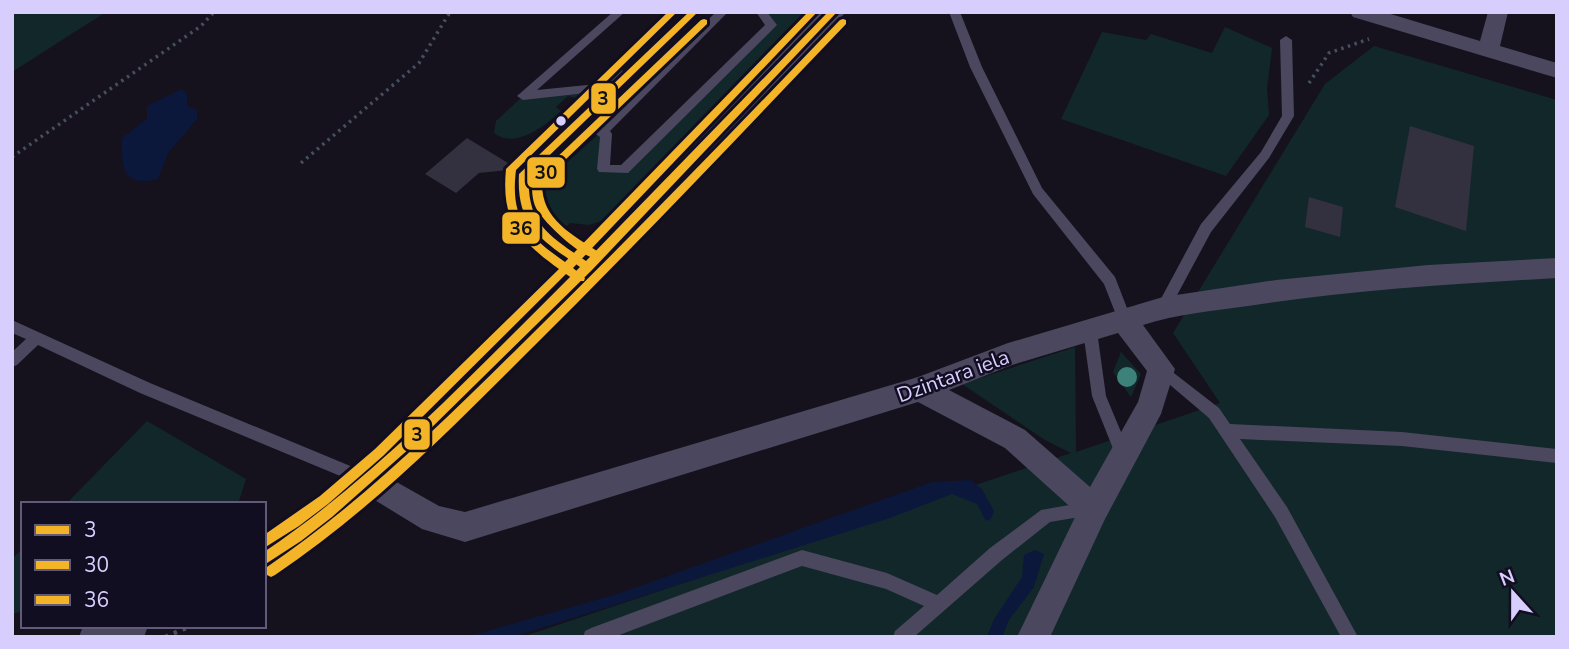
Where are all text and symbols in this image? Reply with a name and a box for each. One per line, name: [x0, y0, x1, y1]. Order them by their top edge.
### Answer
line badge: 3: [590, 82, 617, 115]
text: 3: [597, 86, 609, 112]
unlabelled marker: [554, 114, 568, 128]
line badge: 30: [526, 156, 566, 189]
text: 30: [535, 160, 557, 186]
line badge: 36: [501, 211, 541, 245]
text: 36: [510, 216, 532, 242]
street label: Dzintara iela: [893, 343, 1013, 409]
line badge: 3: [403, 418, 431, 451]
text: 3: [411, 422, 423, 448]
legend: [21, 502, 266, 628]
text: 3: [84, 516, 97, 544]
text: 30: [84, 551, 109, 579]
north arrow: [1478, 558, 1548, 628]
text: N: [1496, 563, 1519, 593]
text: 36: [84, 586, 109, 614]

